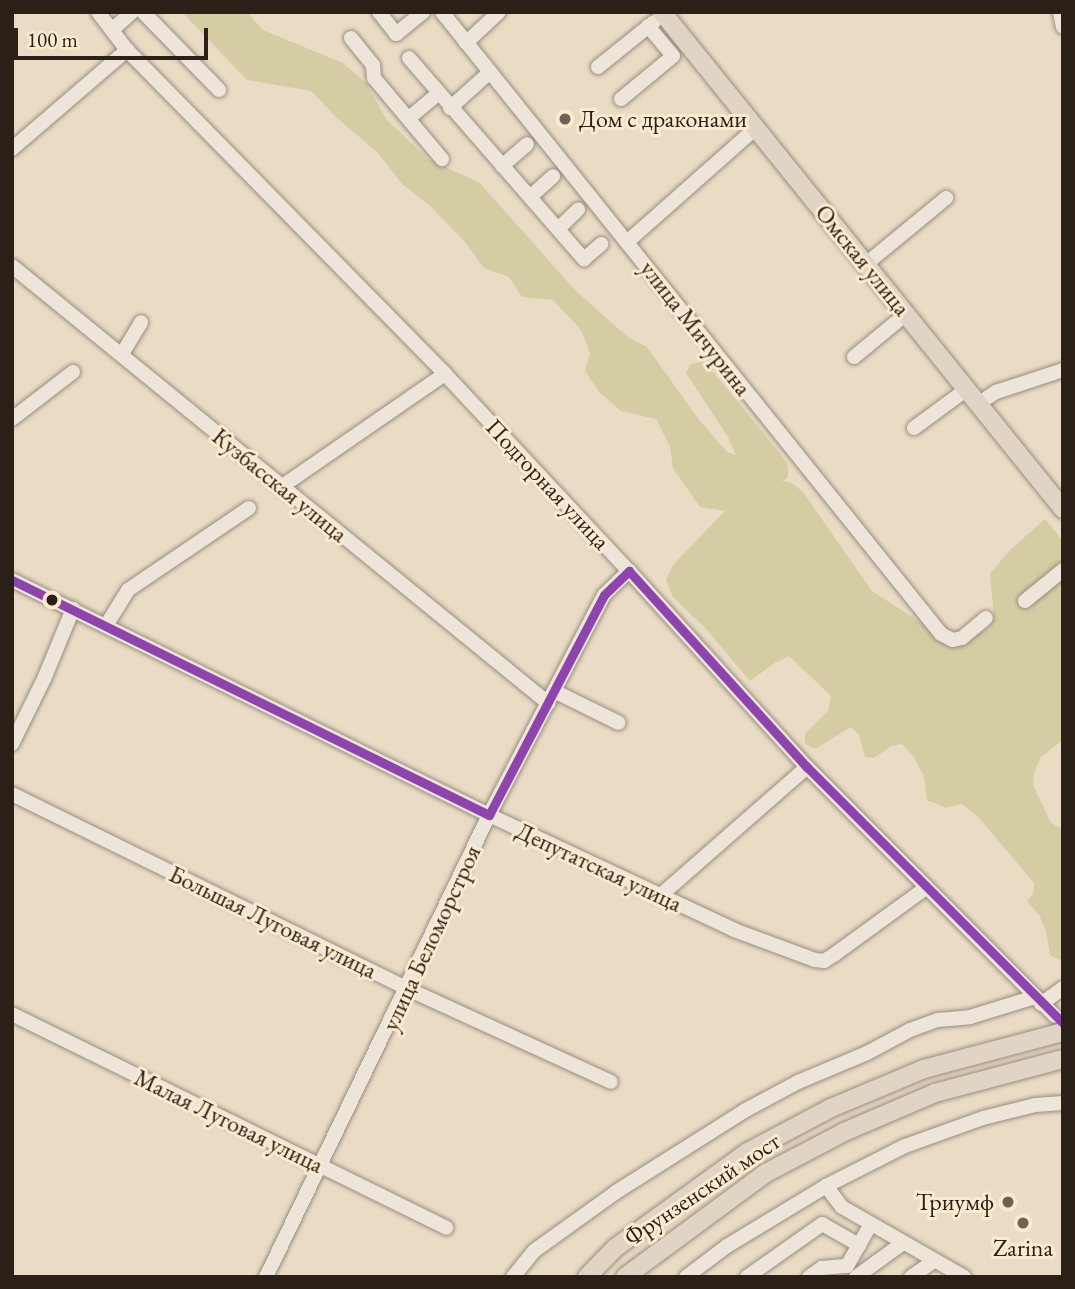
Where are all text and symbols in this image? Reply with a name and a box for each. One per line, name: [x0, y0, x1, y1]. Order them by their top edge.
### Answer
scale bar: [18, 14, 212, 58]
text: 100 m: [27, 26, 78, 53]
place label: Дом с драконами: [579, 105, 747, 133]
marker: Дом с драконами: [557, 111, 573, 127]
street label: Омская улица: [809, 198, 917, 322]
street label: улица Мичурина: [634, 255, 758, 401]
street label: Подгорная улица: [480, 413, 616, 555]
street label: Кузбасская улица: [207, 422, 353, 548]
unlabelled marker: [45, 593, 59, 607]
street label: Депутатская улица: [511, 816, 687, 918]
street label: улица Беломорстроя: [375, 841, 487, 1035]
street label: Большая Луговая улица: [165, 859, 381, 985]
street label: Малая Луговая улица: [130, 1063, 328, 1179]
street label: Фрунзенский мост: [619, 1126, 785, 1252]
place label: Триумф: [916, 1188, 994, 1216]
marker: Триумф: [1000, 1194, 1016, 1210]
marker: Zarina: [1015, 1215, 1031, 1231]
place label: Zarina: [993, 1234, 1053, 1262]

